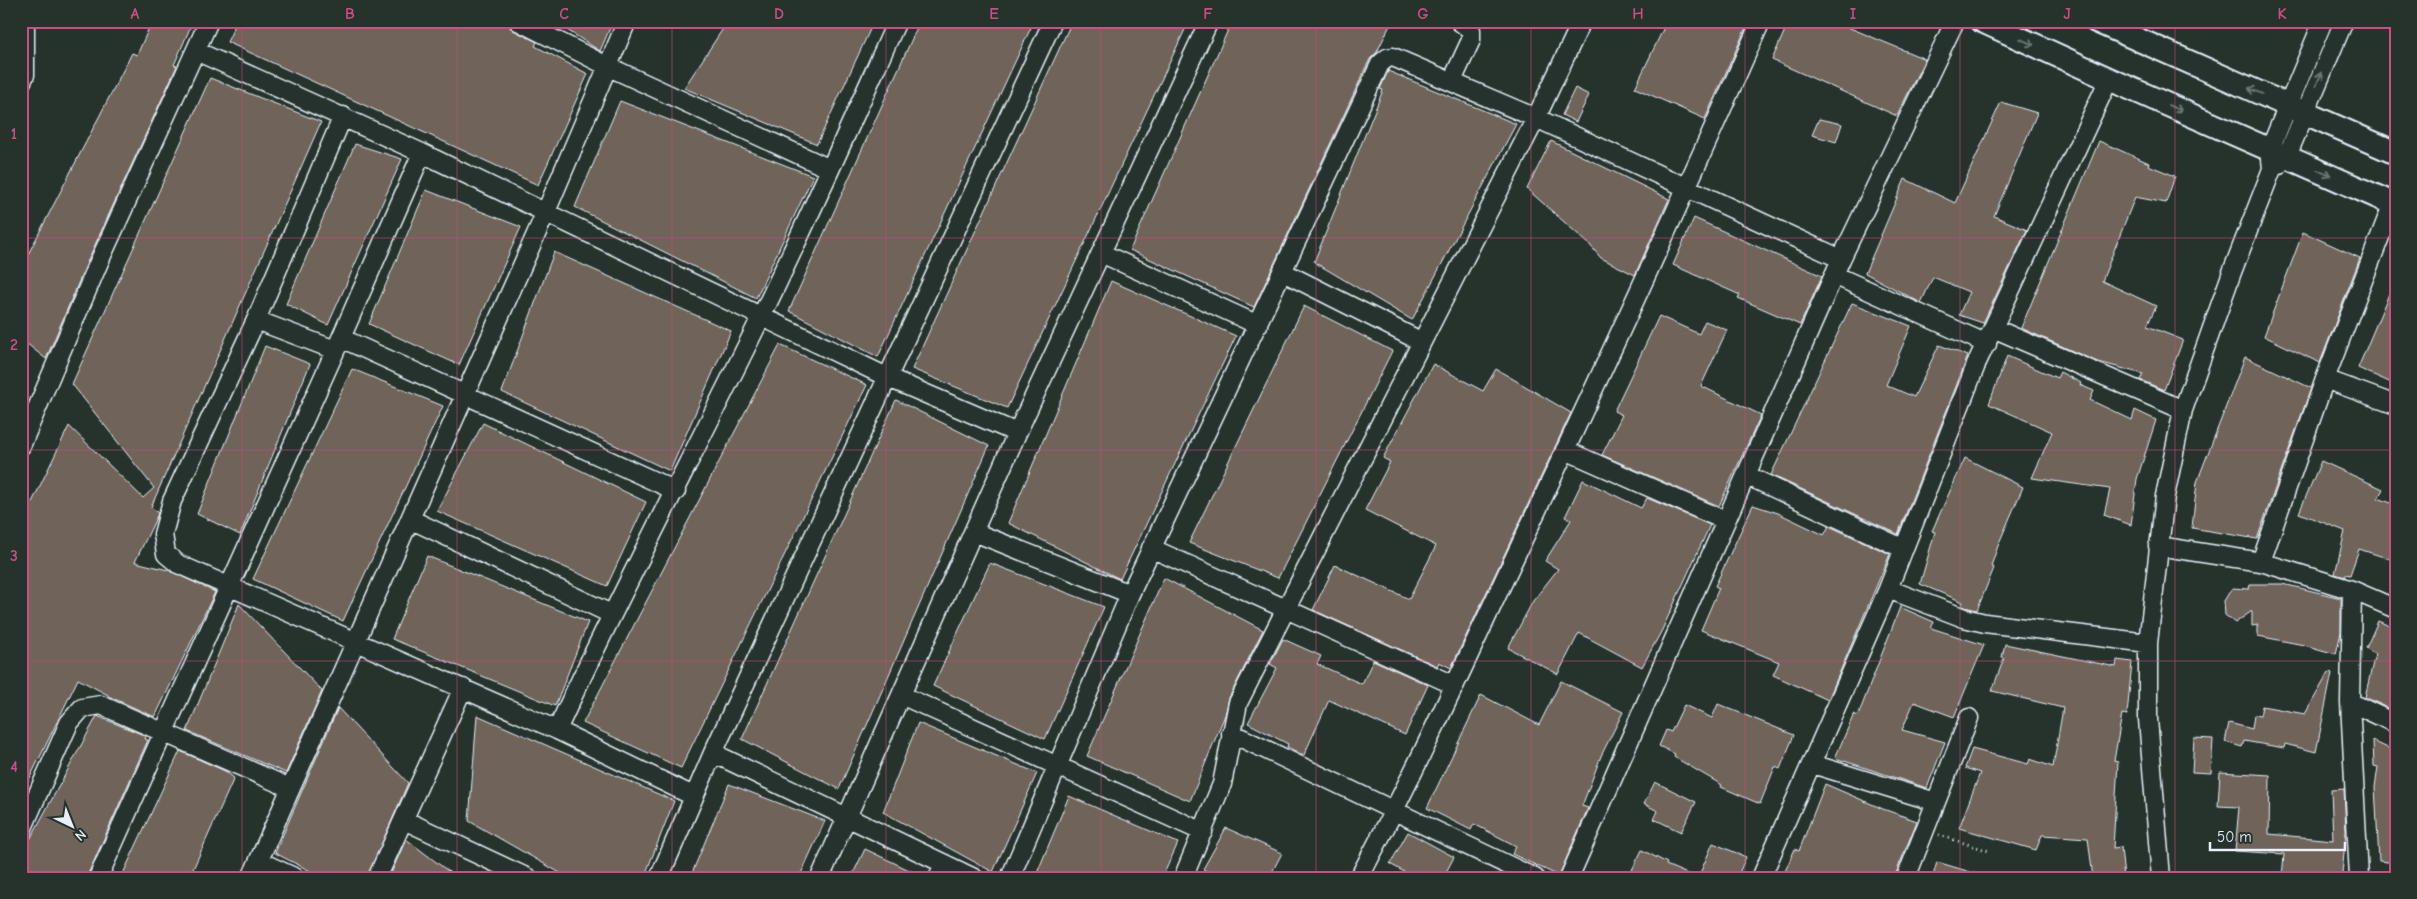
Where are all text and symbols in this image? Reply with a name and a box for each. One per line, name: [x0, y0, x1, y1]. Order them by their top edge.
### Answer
text: A: [131, 5, 140, 23]
text: B: [345, 5, 355, 23]
text: C: [559, 5, 569, 23]
text: D: [774, 5, 784, 23]
text: E: [989, 5, 999, 23]
text: F: [1203, 5, 1213, 23]
text: G: [1417, 5, 1429, 23]
text: H: [1632, 5, 1644, 23]
text: I: [1850, 5, 1856, 23]
text: J: [2063, 5, 2071, 23]
text: K: [2277, 5, 2287, 23]
one-way arrow: [2019, 37, 2034, 47]
one-way arrow: [2314, 72, 2324, 87]
one-way arrow: [2248, 86, 2263, 95]
one-way arrow: [2167, 104, 2182, 114]
text: 1: [11, 125, 17, 143]
one-way arrow: [2316, 169, 2331, 179]
text: 2: [10, 336, 18, 354]
text: 3: [10, 547, 18, 565]
text: 4: [10, 758, 18, 776]
north arrow: [48, 802, 98, 852]
scale bar: [2210, 819, 2344, 851]
text: N: [71, 826, 90, 844]
text: 50 m: [2217, 828, 2252, 846]

